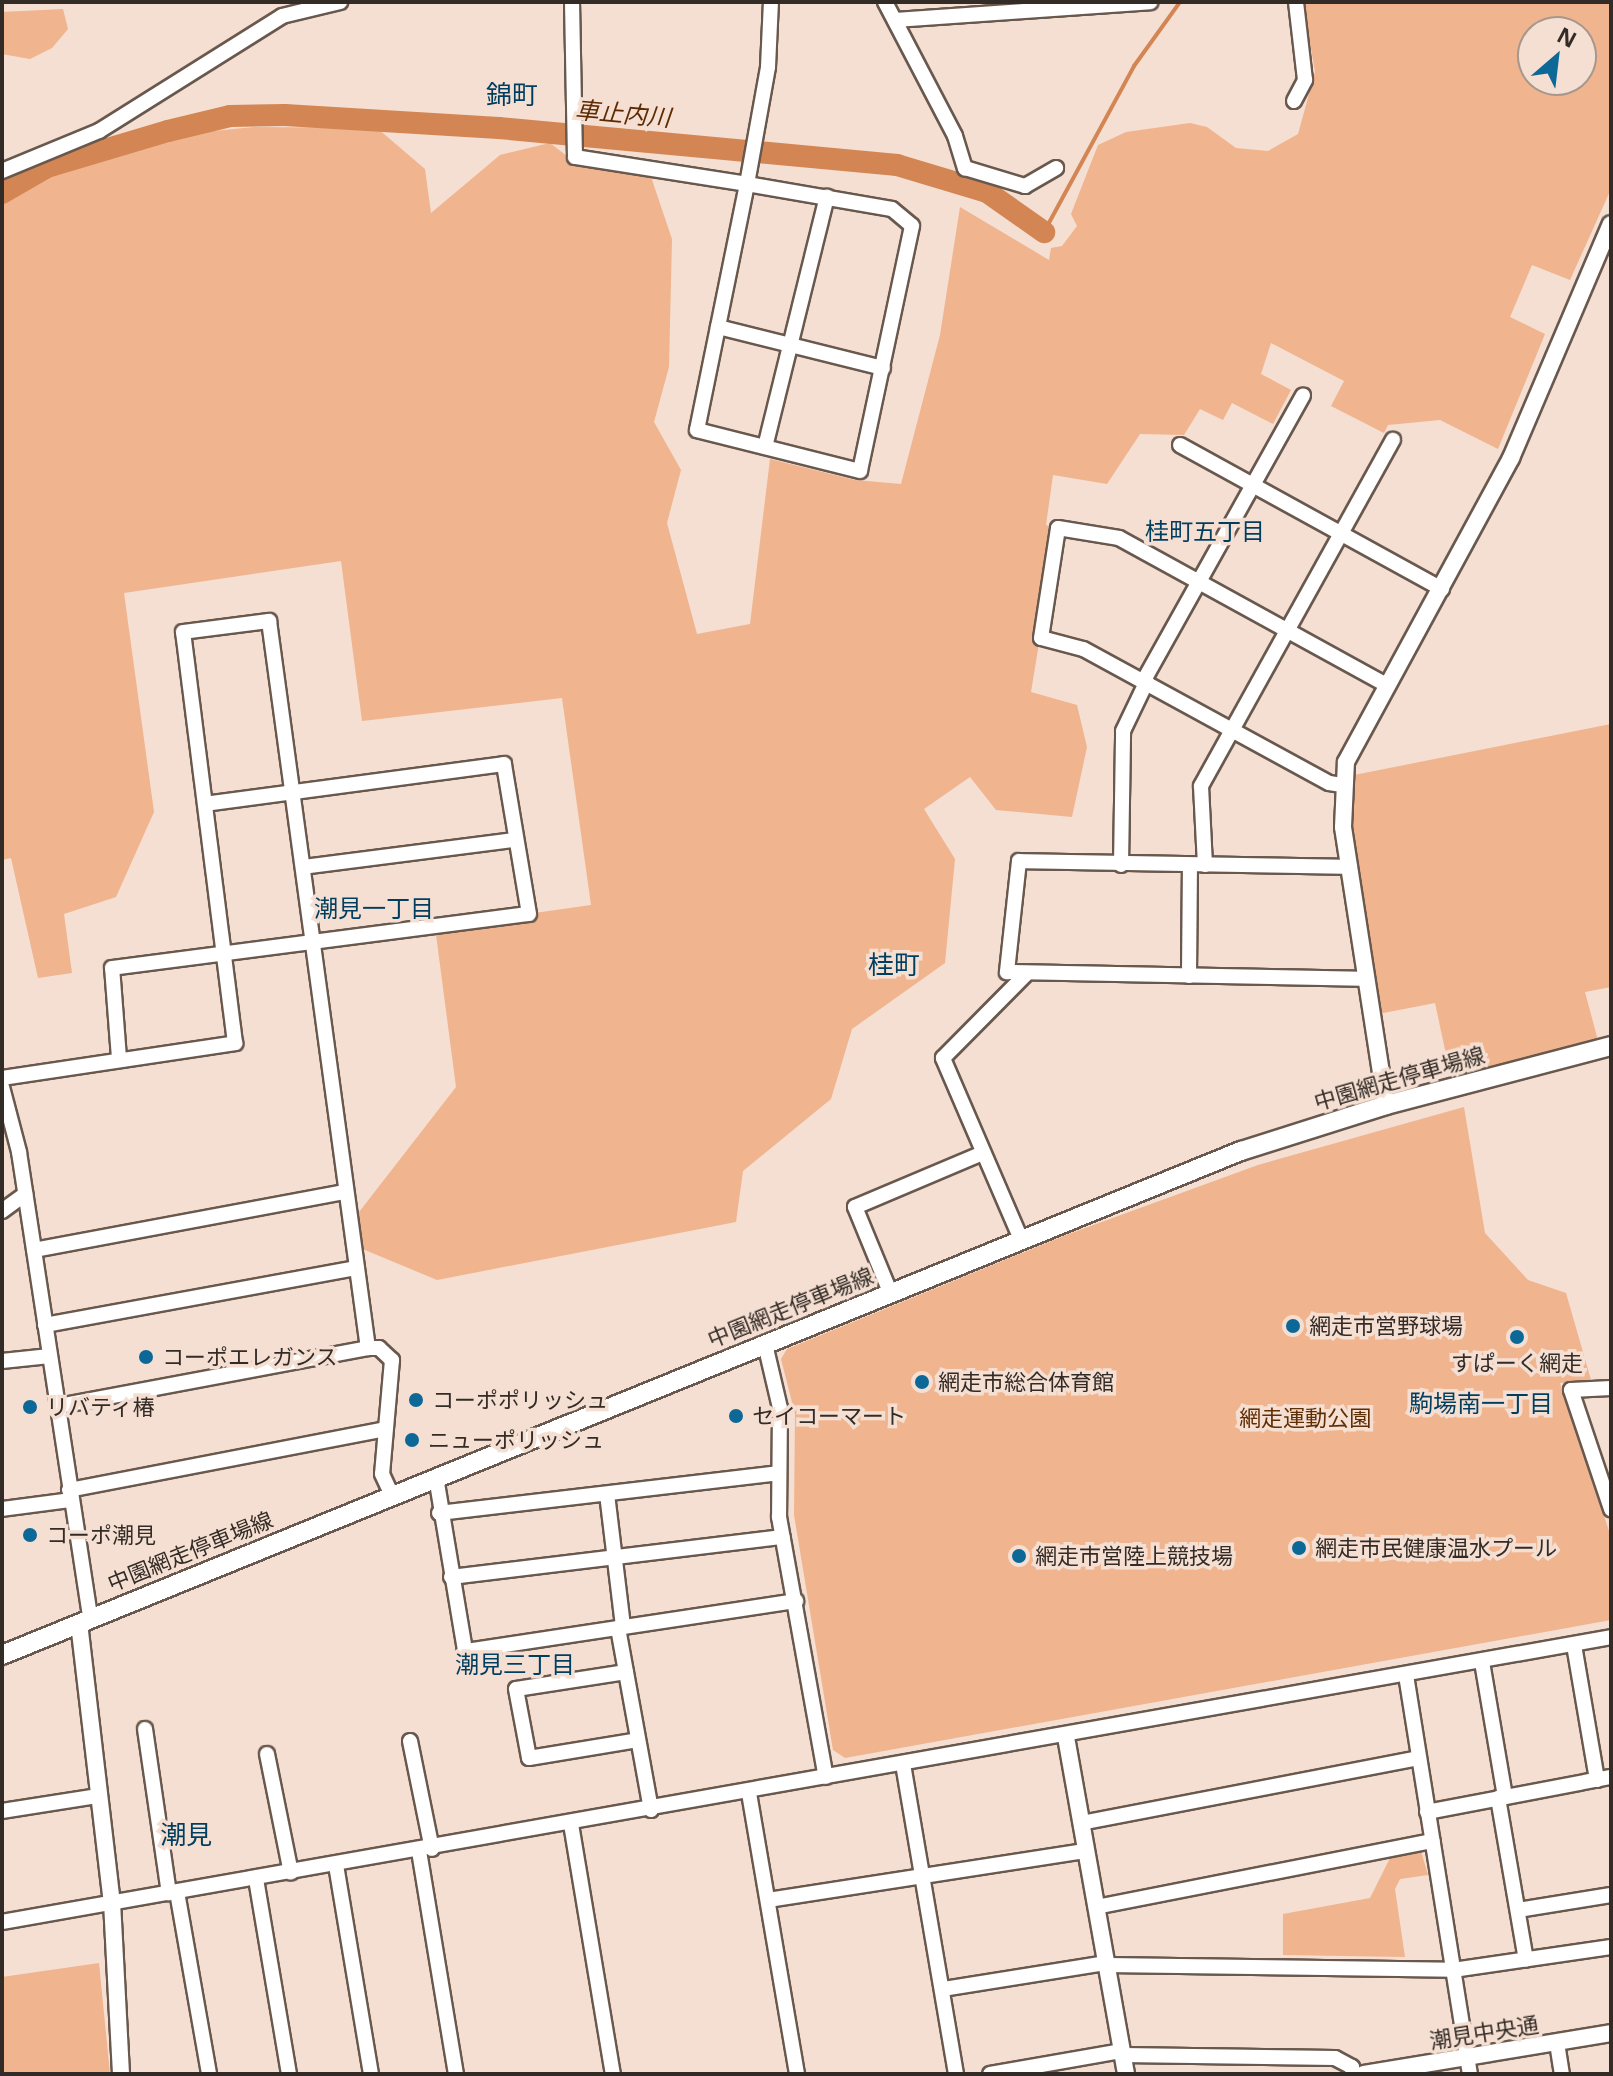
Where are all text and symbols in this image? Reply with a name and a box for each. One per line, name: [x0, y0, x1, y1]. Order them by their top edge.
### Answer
north arrow: [1517, 16, 1597, 96]
text: N: [1552, 19, 1582, 54]
district label: 錦町: [486, 79, 538, 111]
water label: 車止内川: [574, 94, 672, 132]
district label: 桂町五丁目: [1145, 517, 1265, 545]
district label: 潮見一丁目: [314, 894, 434, 922]
district label: 桂町: [868, 949, 920, 981]
street label: 中園網走停車場線: [1311, 1041, 1487, 1115]
street label: 中園網走停車場線: [703, 1262, 877, 1352]
place label: 網走市営野球場: [1309, 1313, 1463, 1339]
marker: 網走市営野球場: [1284, 1317, 1302, 1335]
marker: すぱーく網走: [1508, 1328, 1526, 1346]
place label: コーポエレガンス: [162, 1344, 338, 1370]
marker: コーポエレガンス: [137, 1348, 155, 1366]
place label: すぱーく網走: [1451, 1350, 1583, 1376]
place label: 網走市総合体育館: [938, 1369, 1114, 1395]
marker: 網走市総合体育館: [913, 1373, 931, 1391]
place label: コーポポリッシュ: [432, 1387, 608, 1413]
district label: 駒場南一丁目: [1409, 1389, 1553, 1417]
marker: コーポポリッシュ: [407, 1391, 425, 1409]
place label: リバティ椿: [46, 1394, 156, 1420]
marker: リバティ椿: [21, 1398, 39, 1416]
place label: セイコーマート: [752, 1403, 906, 1429]
park label: 網走運動公園: [1239, 1405, 1371, 1431]
marker: セイコーマート: [727, 1407, 745, 1425]
place label: ニューポリッシュ: [428, 1427, 604, 1453]
marker: ニューポリッシュ: [403, 1431, 421, 1449]
street label: 中園網走停車場線: [103, 1506, 277, 1596]
place label: コーポ潮見: [46, 1522, 156, 1548]
marker: コーポ潮見: [21, 1526, 39, 1544]
place label: 網走市民健康温水プール: [1315, 1535, 1557, 1561]
marker: 網走市民健康温水プール: [1290, 1539, 1308, 1557]
place label: 網走市営陸上競技場: [1035, 1543, 1233, 1569]
marker: 網走市営陸上競技場: [1010, 1547, 1028, 1565]
district label: 潮見三丁目: [455, 1650, 575, 1678]
district label: 潮見: [160, 1819, 212, 1851]
street label: 潮見中央通: [1428, 2010, 1540, 2054]

